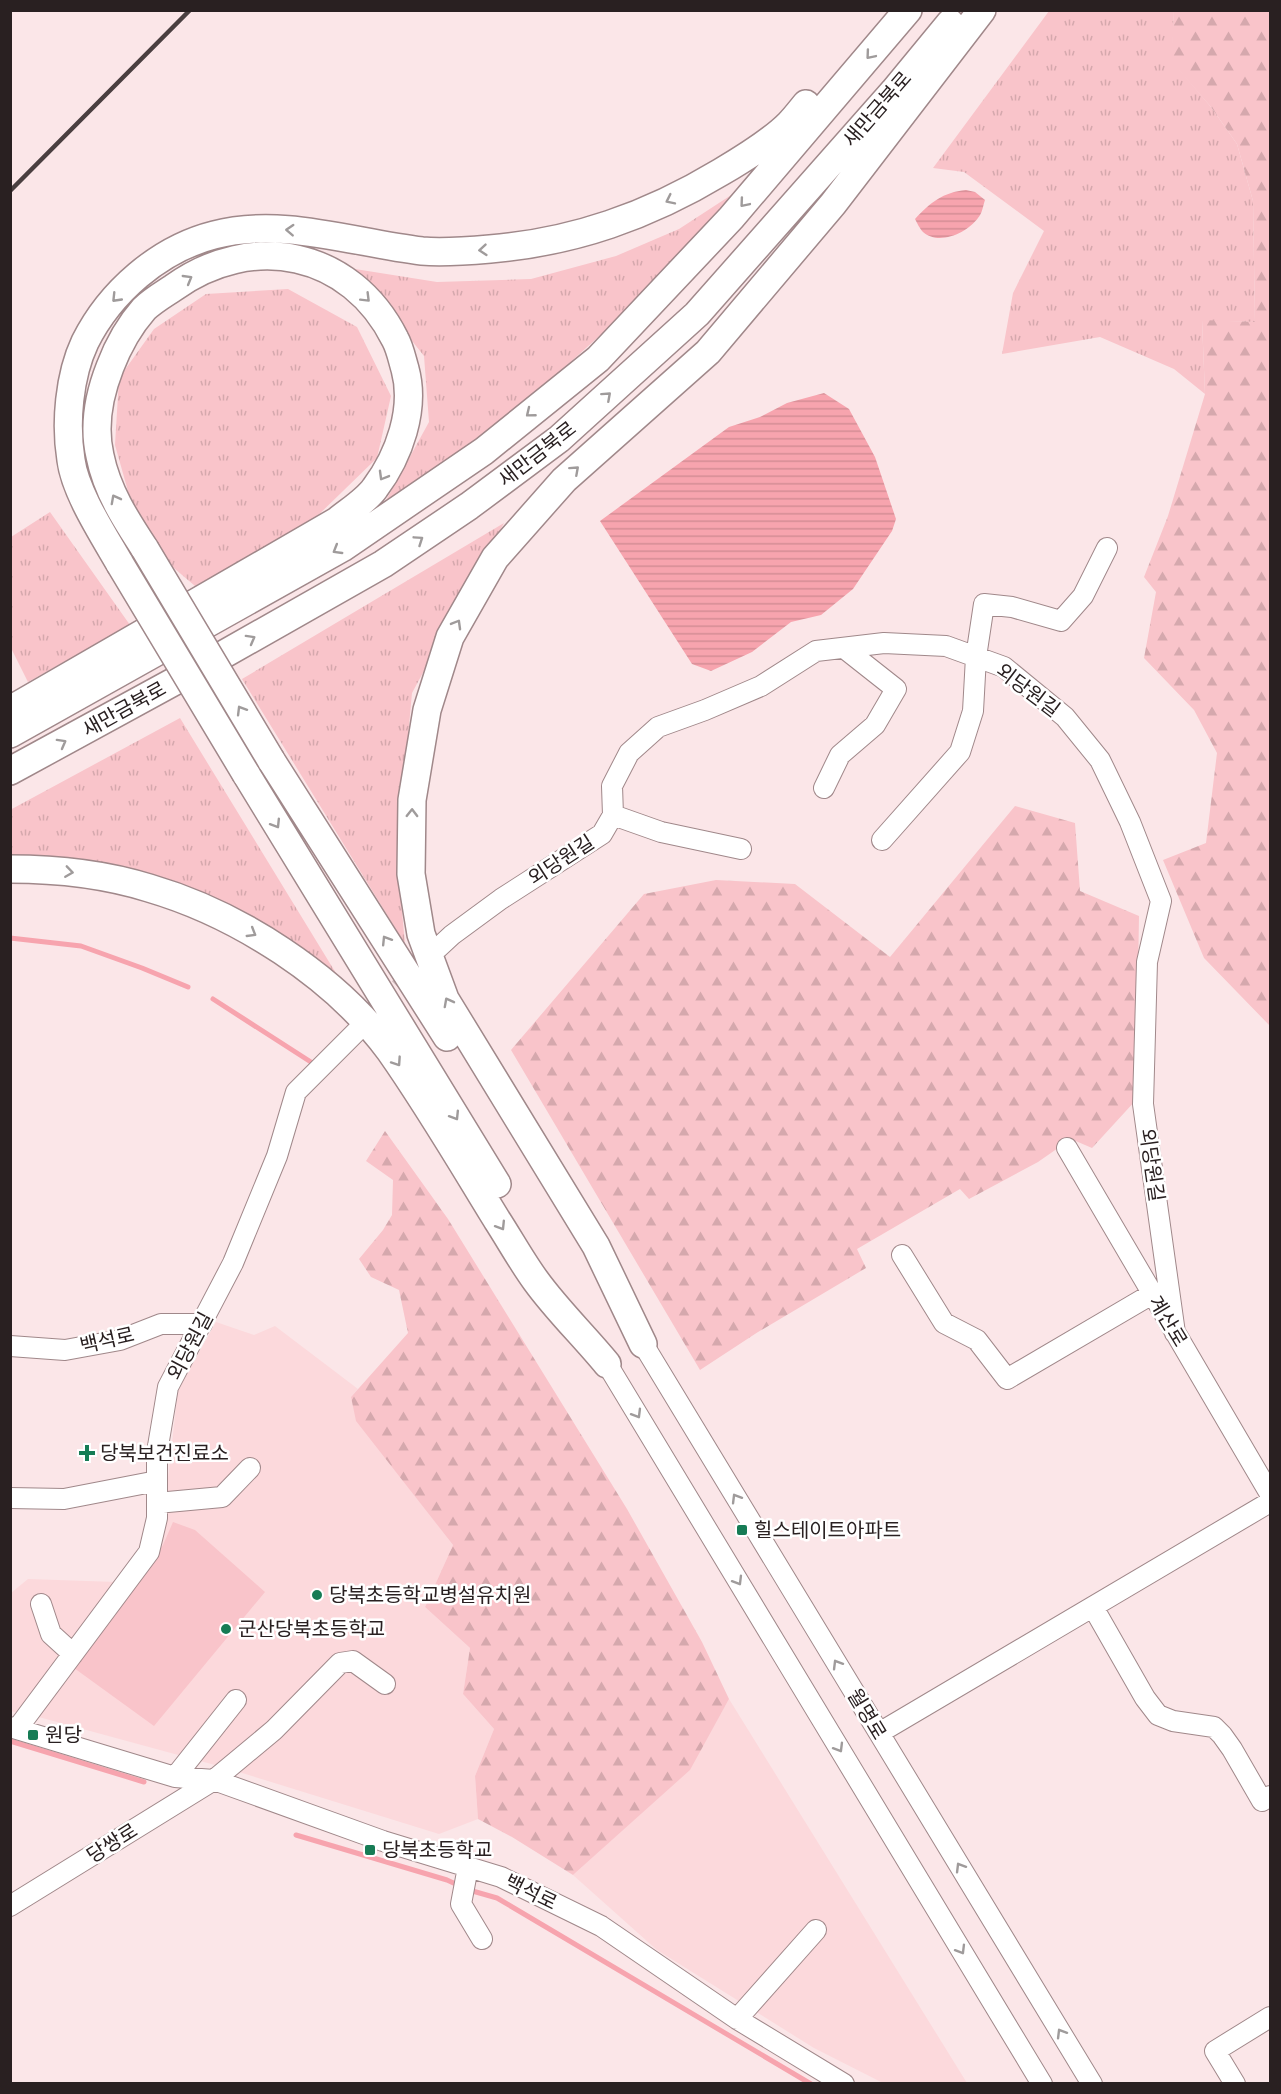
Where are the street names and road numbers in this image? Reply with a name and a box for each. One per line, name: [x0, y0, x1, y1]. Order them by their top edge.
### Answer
street label: 새만금북로: [838, 66, 916, 152]
street label: 새만금북로: [493, 416, 581, 492]
street label: 외당원길: [991, 658, 1065, 722]
street label: 새만금북로: [78, 676, 170, 742]
street label: 외당원길: [524, 830, 598, 890]
street label: 외당원길: [1135, 1127, 1169, 1203]
street label: 계산로: [1143, 1291, 1193, 1351]
street label: 외당원길: [162, 1308, 218, 1384]
street label: 백석로: [77, 1322, 137, 1358]
street label: 월명로: [842, 1684, 892, 1744]
street label: 당쌍로: [82, 1818, 142, 1868]
street label: 백석로: [501, 1869, 561, 1915]

